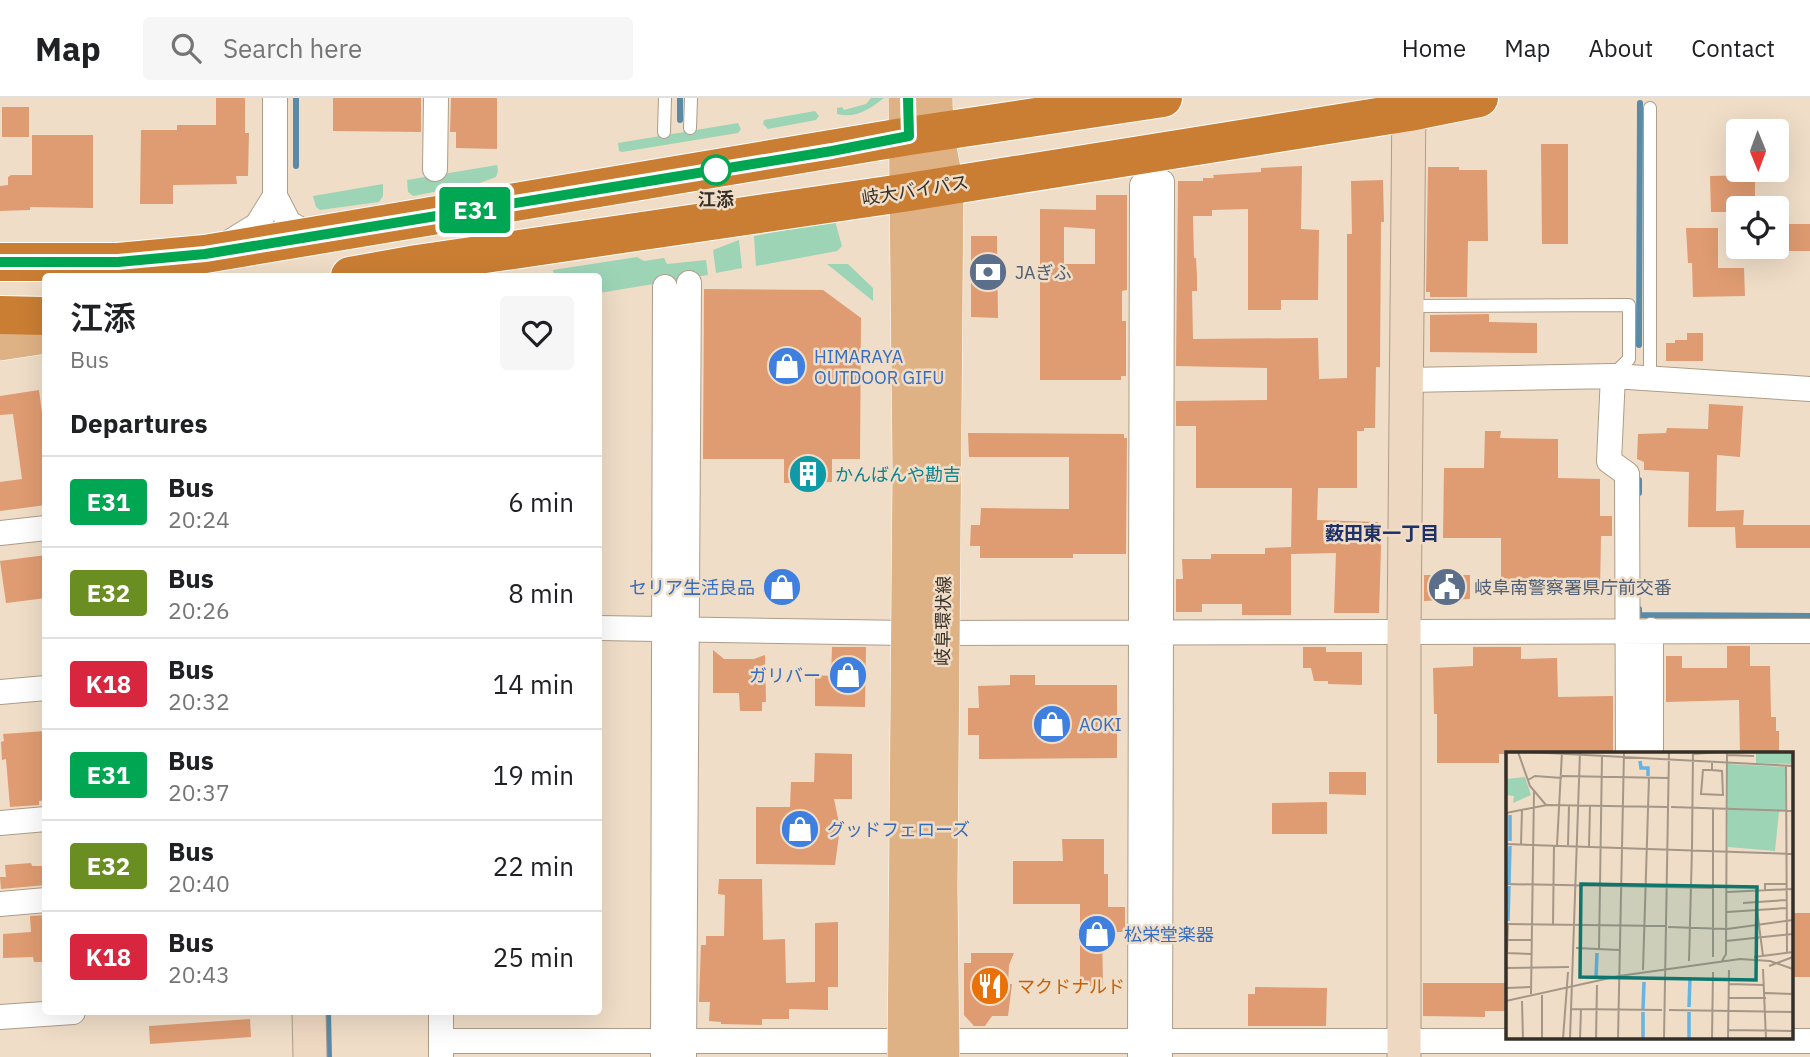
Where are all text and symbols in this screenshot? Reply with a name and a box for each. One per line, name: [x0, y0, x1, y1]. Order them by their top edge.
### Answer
search box: [143, 17, 633, 80]
text: Map: [35, 27, 101, 70]
icon: search: [167, 29, 205, 67]
text: Search here: [223, 31, 362, 65]
text: Home: [1402, 32, 1466, 64]
text: Map: [1504, 32, 1550, 64]
text: About: [1588, 32, 1653, 64]
text: Contact: [1691, 32, 1775, 64]
north arrow: [1726, 119, 1788, 182]
map controls: [1726, 119, 1789, 259]
marker: 江添: [701, 155, 731, 185]
street label: 岐大バイパス: [860, 170, 970, 210]
line badge: E31: [435, 187, 515, 233]
place label: 江添: [698, 188, 734, 211]
text: E31: [453, 194, 497, 226]
button: locate: [1726, 196, 1789, 259]
bank icon: JAぎふ: [967, 251, 1009, 293]
place label: JAぎふ: [1015, 261, 1072, 284]
text: 江添: [70, 296, 136, 339]
button: heart: [500, 296, 574, 370]
text: Bus: [70, 344, 109, 374]
shop icon: HIMARAYA OUTDOOR GIFU: [766, 345, 808, 387]
place label: HIMARAYA OUTDOOR GIFU: [814, 345, 945, 389]
text: Departures: [70, 406, 208, 440]
building icon: かんばんや勘吉: [787, 453, 829, 495]
place label: かんばんや勘吉: [835, 463, 961, 486]
text: Bus: [168, 470, 214, 504]
text: 6 min: [508, 485, 574, 519]
text: E31: [87, 486, 130, 518]
text: 20:24: [168, 504, 230, 534]
district label: 薮田東一丁目: [1325, 521, 1439, 545]
text: Bus: [168, 561, 214, 595]
shop icon: セリア生活良品: [761, 566, 803, 608]
public building icon: 岐阜南警察署県庁前交番: [1426, 566, 1468, 608]
text: 8 min: [508, 576, 574, 610]
place label: セリア生活良品: [629, 576, 755, 599]
street label: 岐阜環状線: [931, 576, 955, 666]
place label: 岐阜南警察署県庁前交番: [1474, 576, 1672, 599]
text: E32: [87, 577, 130, 609]
text: 20:26: [168, 595, 230, 625]
text: Bus: [168, 652, 214, 686]
shop icon: ガリバー: [827, 654, 869, 696]
place label: ガリバー: [749, 664, 821, 687]
text: 14 min: [493, 667, 574, 701]
text: K18: [86, 668, 131, 700]
text: 20:32: [168, 686, 230, 716]
shop icon: AOKI: [1031, 703, 1073, 745]
place label: AOKI: [1079, 713, 1122, 736]
text: Bus: [168, 743, 214, 777]
inset map: [1506, 752, 1792, 1040]
text: 19 min: [493, 758, 574, 792]
text: E31: [87, 759, 130, 791]
text: 20:37: [168, 777, 230, 807]
shop icon: グッドフェローズ: [779, 808, 821, 850]
place label: グッドフェローズ: [827, 818, 970, 841]
text: Bus: [168, 834, 214, 868]
text: 22 min: [493, 849, 574, 883]
text: E32: [87, 850, 130, 882]
text: 20:40: [168, 868, 230, 898]
shop icon: 松栄堂楽器: [1076, 913, 1118, 955]
place label: 松栄堂楽器: [1124, 923, 1214, 946]
text: Bus: [168, 925, 214, 959]
text: 25 min: [493, 940, 574, 974]
text: K18: [86, 941, 131, 973]
text: 20:43: [168, 959, 230, 989]
restaurant icon: マクドナルド: [969, 965, 1011, 1007]
place label: マクドナルド: [1017, 975, 1125, 998]

